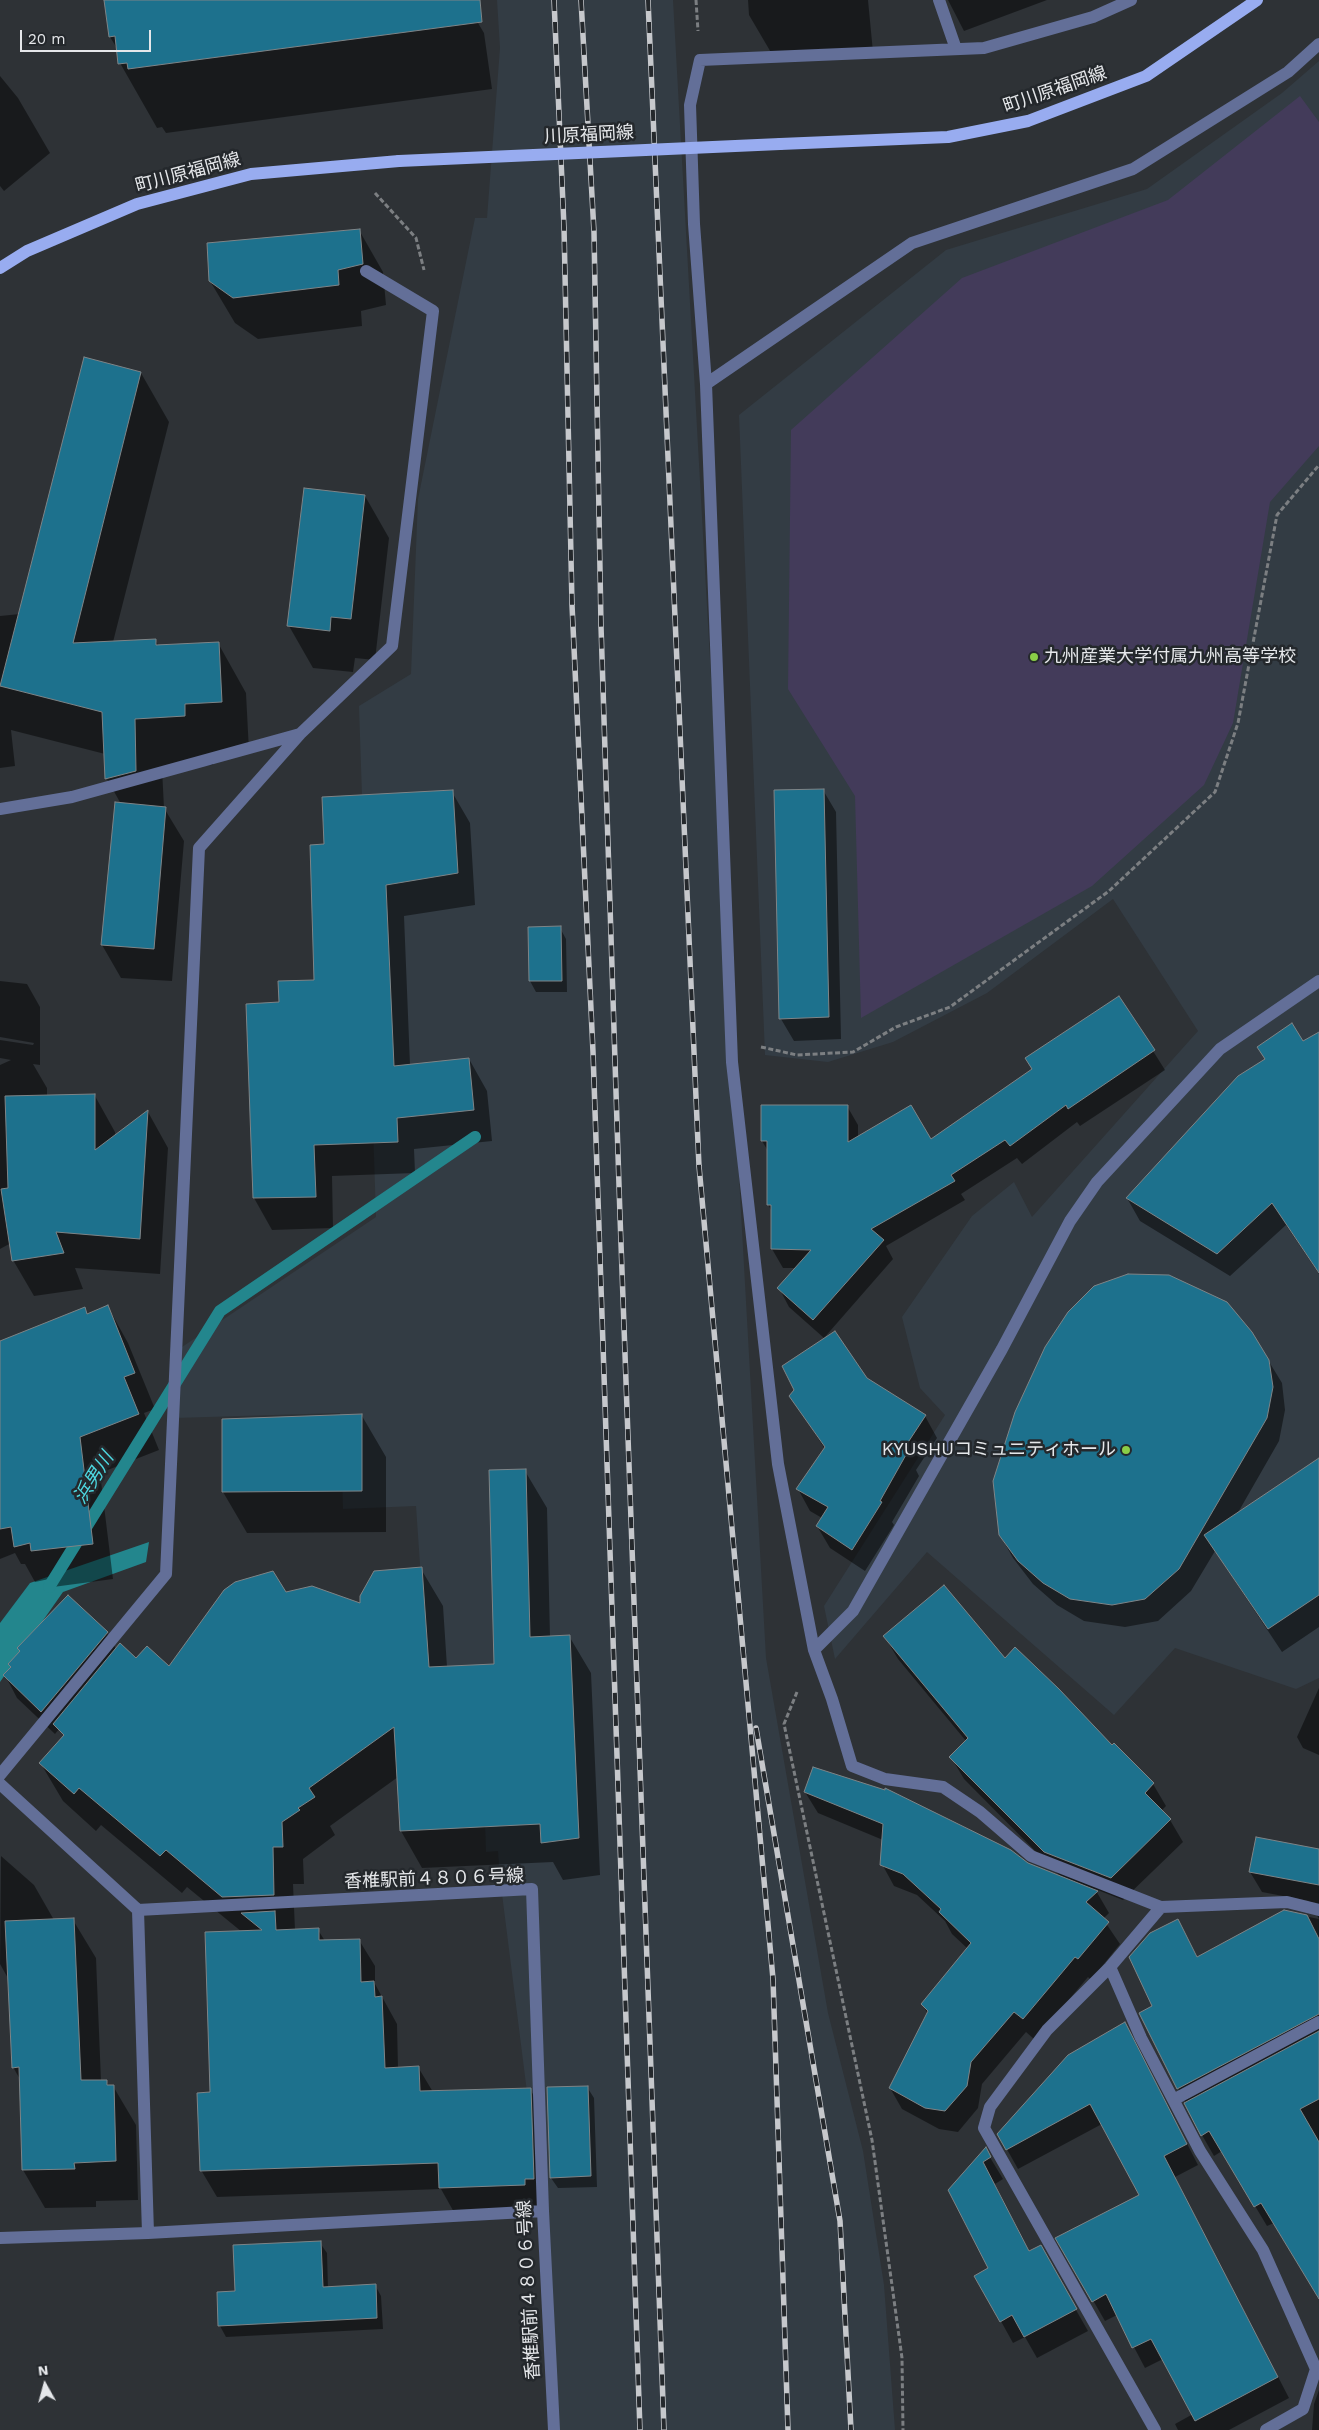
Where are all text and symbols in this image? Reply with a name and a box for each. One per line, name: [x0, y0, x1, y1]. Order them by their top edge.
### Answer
scale bar: [22, 20, 154, 52]
text: 20 m: [28, 30, 66, 48]
street label: 町川原福岡線: [1000, 62, 1110, 118]
street label: 川原福岡線: [543, 122, 635, 148]
street label: 町川原福岡線: [133, 149, 243, 197]
place label: 九州産業大学付属九州高等学校: [1044, 646, 1296, 668]
marker: 九州産業大学付属九州高等学校: [1028, 651, 1040, 663]
place label: KYUSHUコミュニティホール: [882, 1439, 1116, 1461]
marker: KYUSHUコミュニティホール: [1120, 1444, 1132, 1456]
water label: 浜男川: [69, 1448, 119, 1508]
street label: 香椎駅前４８０６号線: [344, 1865, 524, 1893]
street label: 香椎駅前４８０６号線: [514, 2200, 544, 2380]
north arrow: [20, 2360, 70, 2410]
text: N: [37, 2362, 49, 2379]

